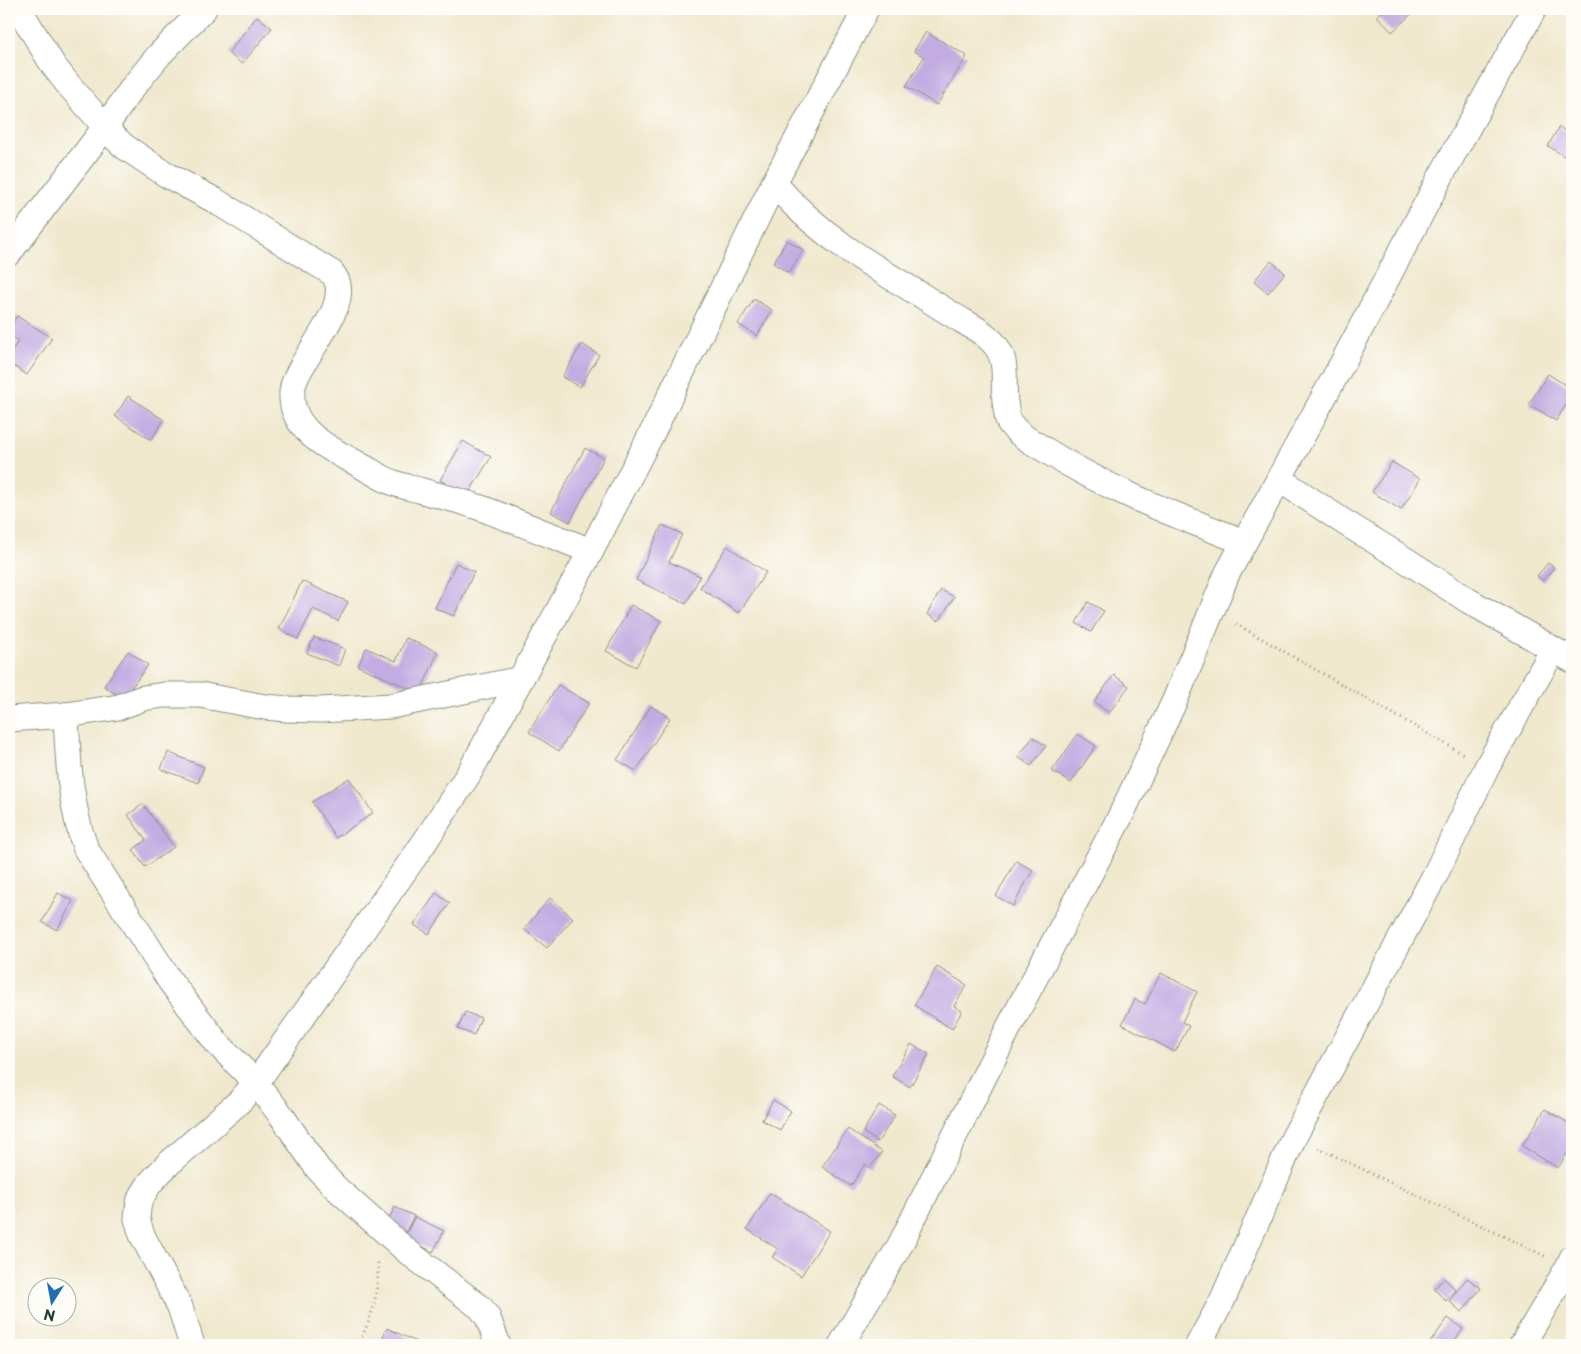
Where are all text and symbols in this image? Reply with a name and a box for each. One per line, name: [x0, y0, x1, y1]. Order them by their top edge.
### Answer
north arrow: [28, 1276, 78, 1326]
text: N: [42, 1304, 57, 1327]

